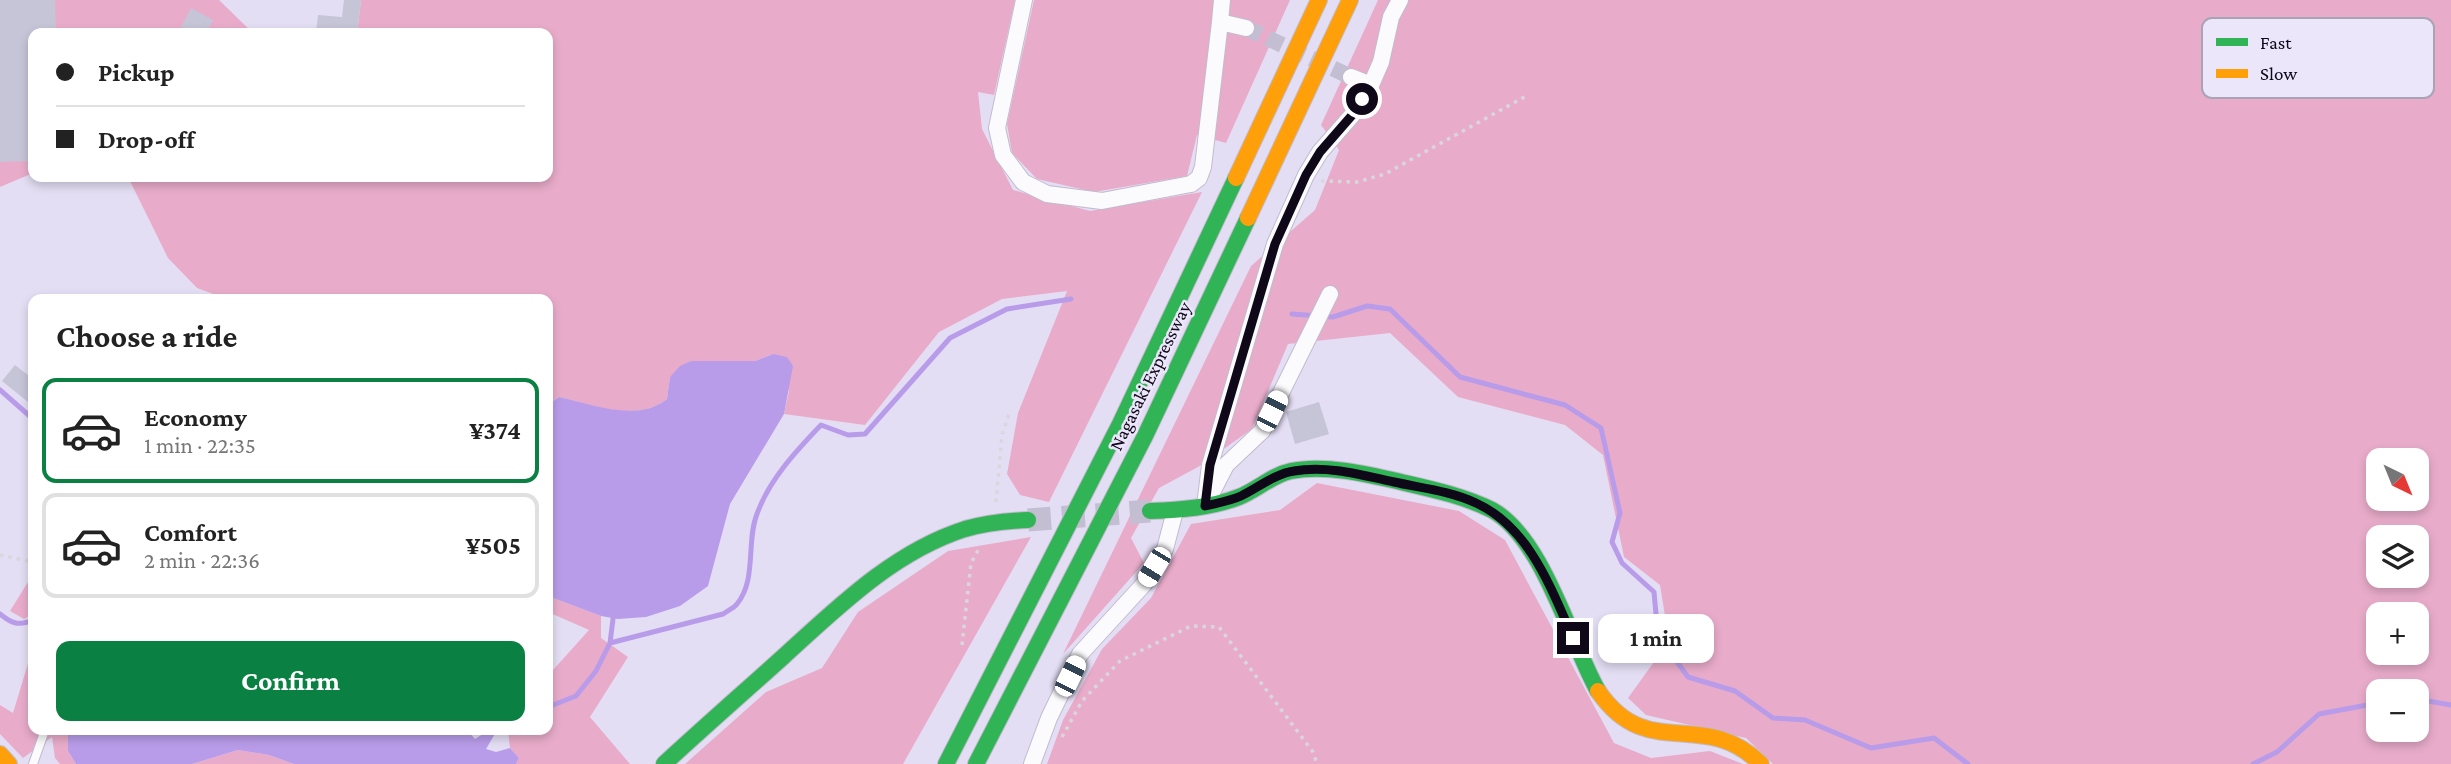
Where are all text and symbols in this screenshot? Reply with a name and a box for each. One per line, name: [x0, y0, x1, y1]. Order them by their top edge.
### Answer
legend: [2202, 18, 2434, 98]
text: Fast: [2260, 32, 2292, 53]
text: Pickup: [98, 58, 175, 87]
text: Slow: [2260, 63, 2297, 84]
route start: [1346, 83, 1378, 115]
text: Drop-off: [98, 125, 195, 154]
street label: Nagasaki Expressway: [1105, 298, 1195, 454]
text: Choose a ride: [56, 318, 237, 354]
car: [1254, 388, 1291, 434]
icon: car: [60, 399, 123, 462]
text: Economy: [144, 403, 247, 432]
text: ¥374: [469, 416, 521, 445]
text: 1 min · 22:35: [144, 432, 256, 458]
north arrow: [2366, 448, 2429, 511]
map controls: [2366, 448, 2429, 742]
icon: car: [60, 514, 123, 577]
text: Comfort: [144, 518, 237, 547]
button: layers: [2366, 525, 2429, 588]
text: ¥505: [466, 531, 521, 560]
car: [1135, 544, 1174, 590]
text: 2 min · 22:36: [144, 547, 260, 573]
button: +: [2366, 602, 2429, 665]
callout: 1 min: [1598, 614, 1713, 662]
route end: [1557, 622, 1589, 654]
text: 1 min: [1630, 625, 1682, 651]
button: Confirm: [56, 641, 525, 721]
car: [1052, 653, 1089, 699]
button: −: [2366, 679, 2429, 742]

